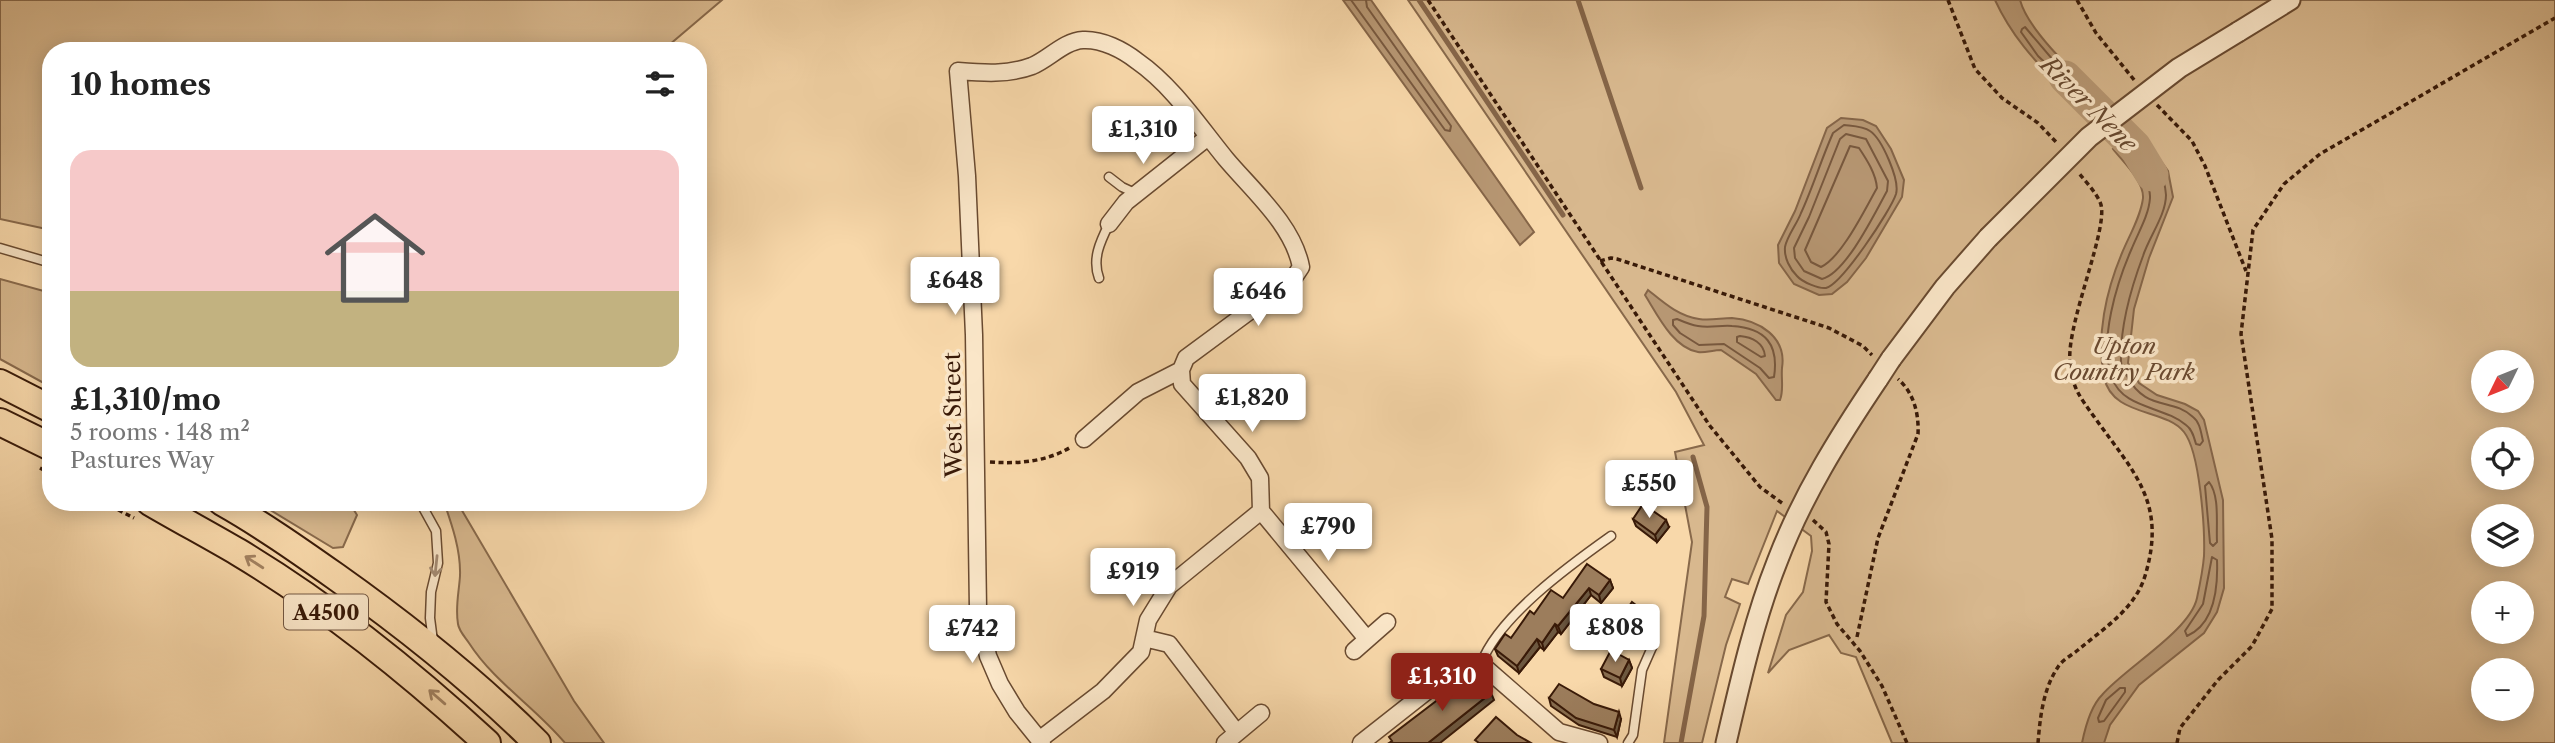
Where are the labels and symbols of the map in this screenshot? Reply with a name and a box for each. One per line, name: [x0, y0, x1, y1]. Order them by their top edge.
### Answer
water label: River Nene: [2034, 49, 2144, 159]
pin: £1,310: [1086, 106, 1200, 166]
pin: £648: [914, 258, 996, 317]
pin: £646: [1217, 268, 1299, 328]
park label: Upton Country Park: [2053, 332, 2195, 386]
north arrow: [2471, 350, 2534, 413]
street label: West Street: [938, 352, 968, 479]
pin: £1,820: [1195, 374, 1309, 434]
pin: £550: [1608, 461, 1690, 520]
pin: £790: [1287, 504, 1369, 563]
pin: £919: [1092, 548, 1174, 608]
one-way arrow: [429, 554, 442, 577]
one-way arrow: [244, 555, 264, 569]
road number: A4500: [284, 594, 368, 630]
pin: £808: [1574, 604, 1656, 664]
pin: £742: [931, 606, 1013, 665]
pin: £1,310: [1385, 654, 1499, 713]
one-way arrow: [428, 689, 446, 705]

